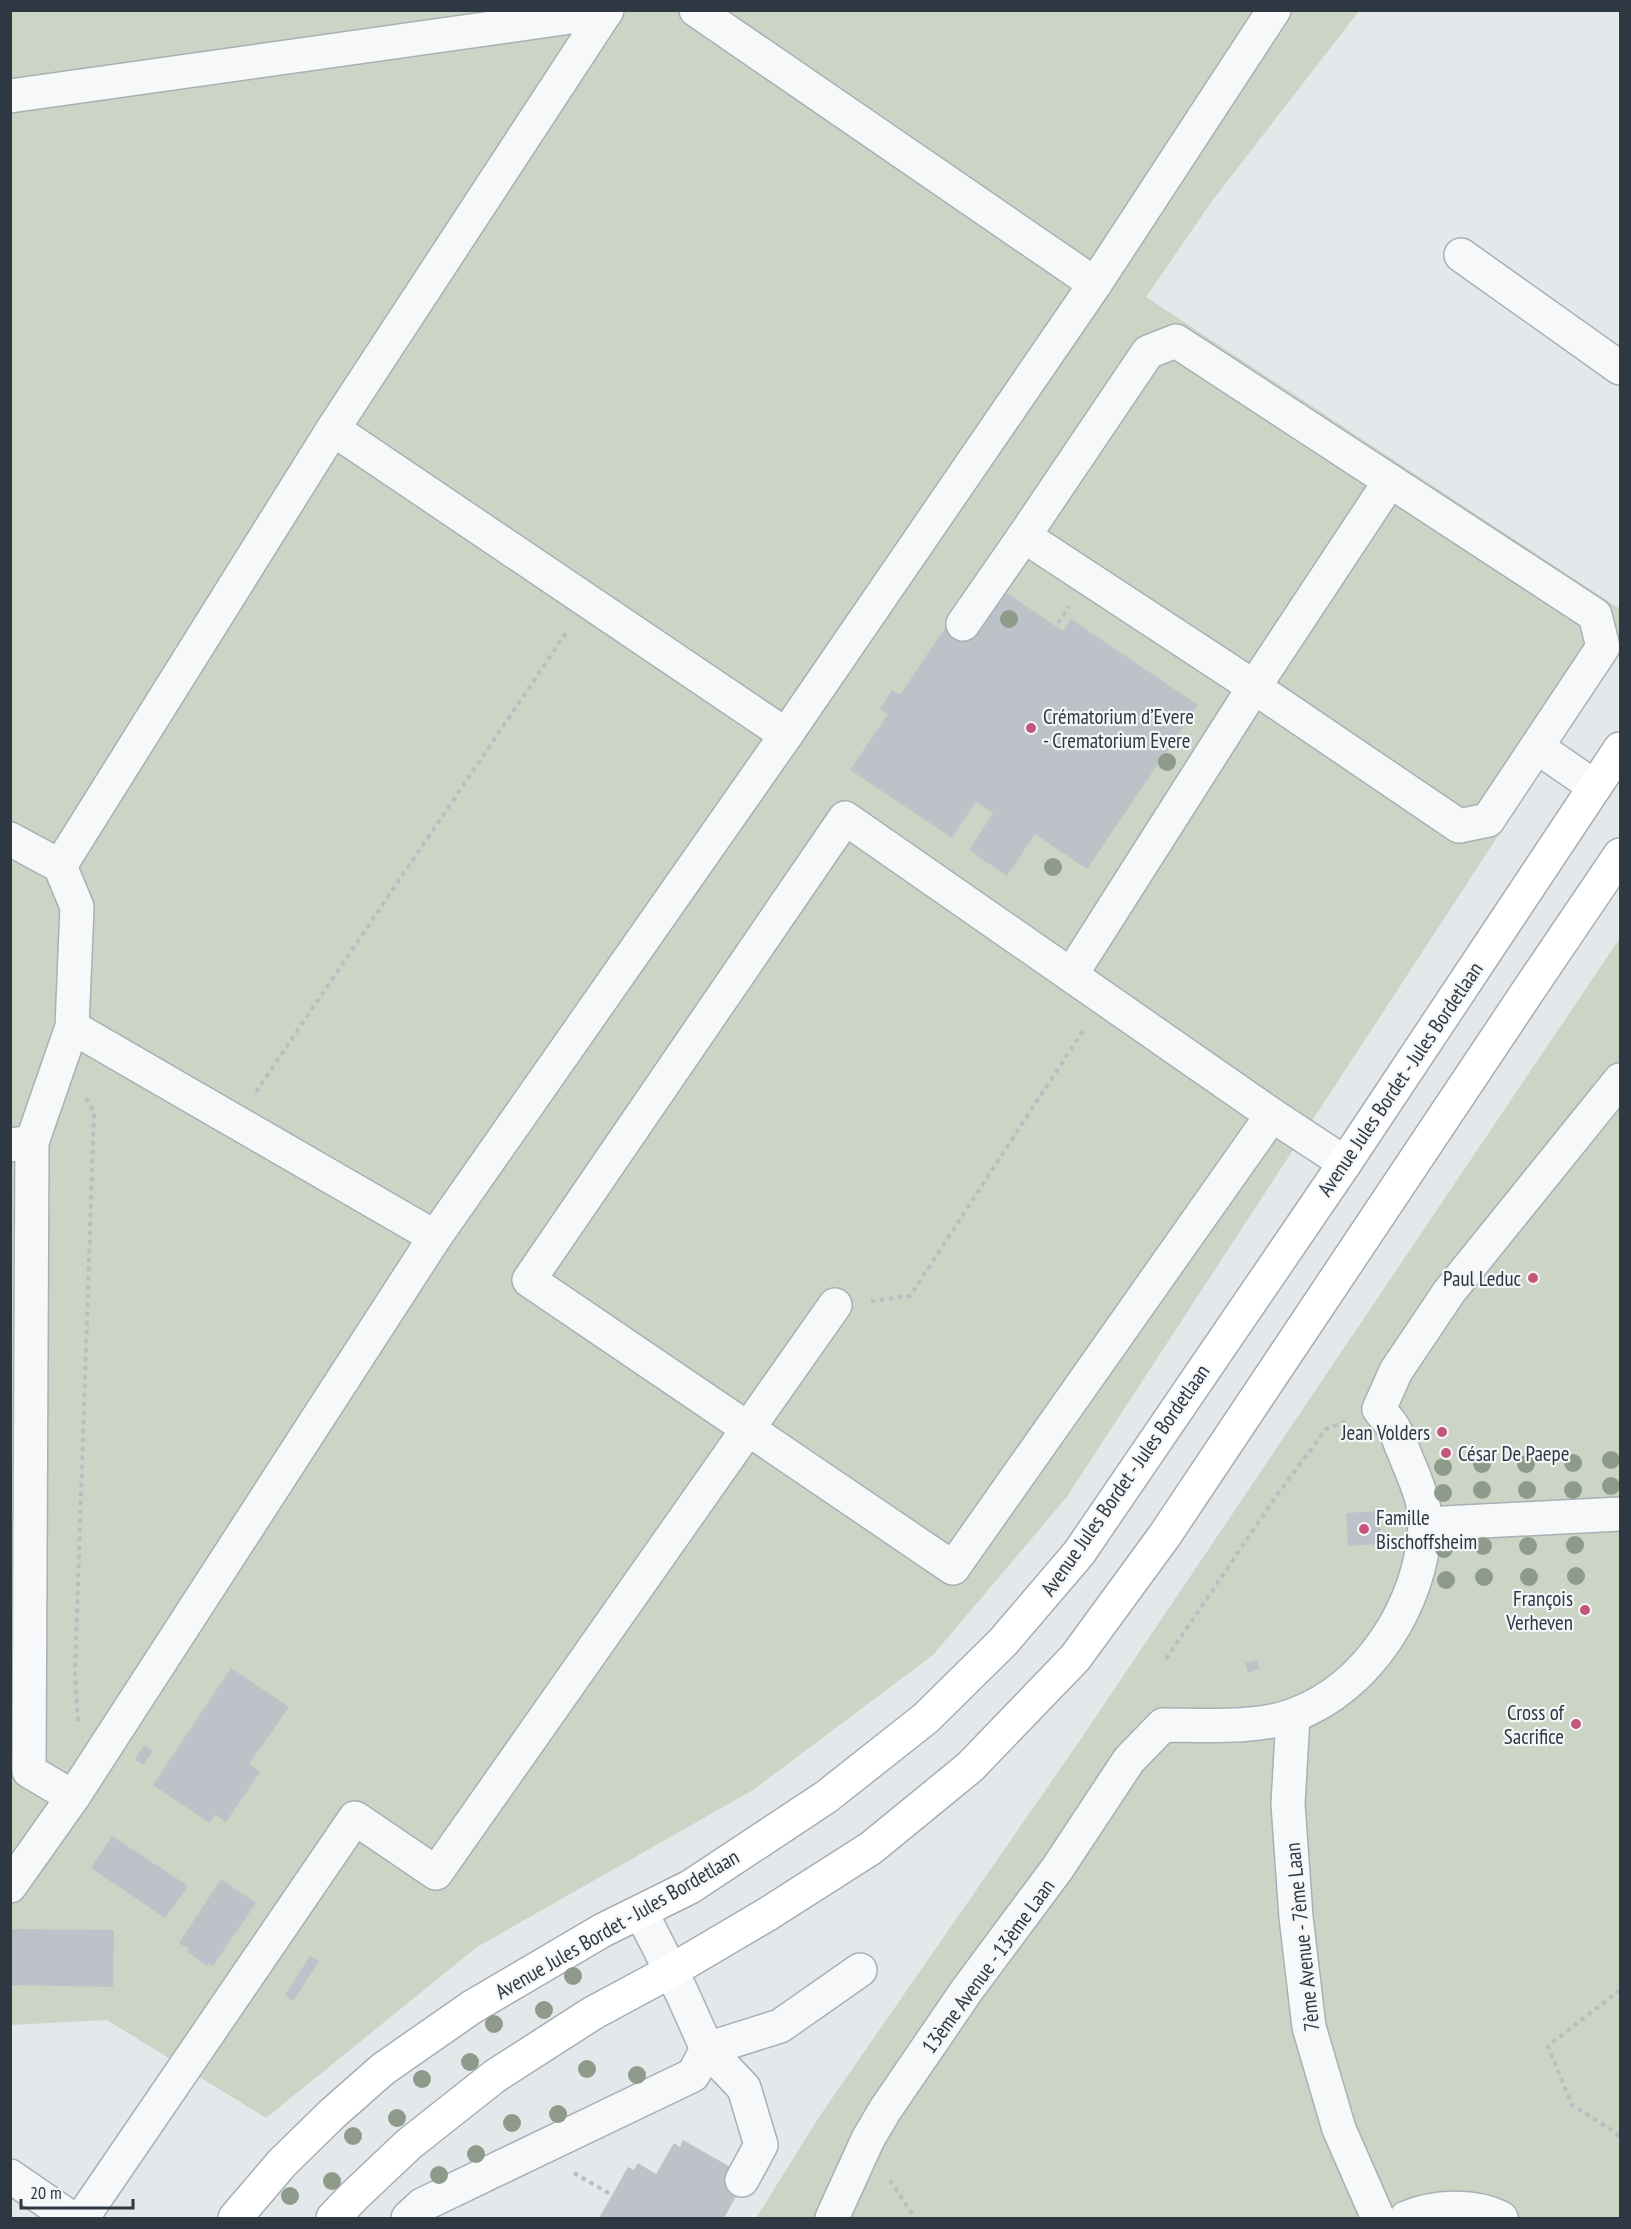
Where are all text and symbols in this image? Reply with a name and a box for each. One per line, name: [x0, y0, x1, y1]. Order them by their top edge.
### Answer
place label: Crématorium d’Evere - Crematorium Evere: [1043, 703, 1194, 754]
marker: Crématorium d’Evere - Crematorium Evere: [1024, 721, 1038, 735]
street label: Avenue Jules Bordet - Jules Bordetlaan: [1311, 957, 1489, 1201]
place label: Paul Leduc: [1443, 1265, 1522, 1292]
marker: Paul Leduc: [1526, 1271, 1540, 1285]
street label: Avenue Jules Bordet - Jules Bordetlaan: [1035, 1359, 1215, 1601]
place label: Jean Volders: [1340, 1419, 1430, 1446]
marker: Jean Volders: [1435, 1425, 1449, 1439]
place label: César De Paepe: [1458, 1440, 1569, 1467]
marker: César De Paepe: [1439, 1446, 1453, 1460]
place label: Famille Bischoffsheim: [1376, 1504, 1477, 1555]
marker: Famille Bischoffsheim: [1357, 1522, 1371, 1536]
place label: François Verheven: [1505, 1585, 1573, 1636]
marker: François Verheven: [1578, 1603, 1592, 1617]
place label: Cross of Sacrifice: [1504, 1699, 1565, 1750]
marker: Cross of Sacrifice: [1569, 1717, 1583, 1731]
street label: 7ème Avenue - 7ème Laan: [1279, 1841, 1325, 2033]
street label: Avenue Jules Bordet - Jules Bordetlaan: [490, 1843, 744, 2005]
street label: 13ème Avenue - 13ème Laan: [916, 1873, 1060, 2059]
scale bar: [21, 2172, 134, 2210]
text: 20 m: [30, 2181, 62, 2204]

